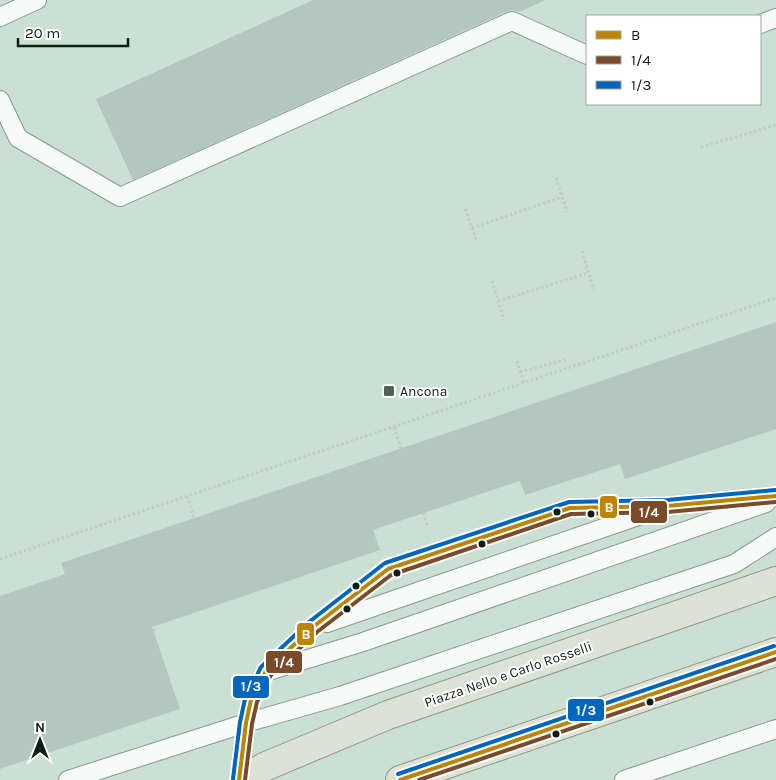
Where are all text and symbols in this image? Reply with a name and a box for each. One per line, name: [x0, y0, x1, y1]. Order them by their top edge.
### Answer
scale bar: [18, 15, 128, 47]
legend: [586, 15, 761, 105]
text: 20 m: [25, 24, 60, 42]
text: B: [631, 26, 640, 44]
text: 1/4: [631, 51, 651, 69]
text: 1/3: [631, 76, 651, 94]
place label: Ancona: [400, 383, 448, 400]
marker: Ancona: [382, 384, 396, 398]
line badge: B: [599, 495, 618, 519]
text: B: [604, 499, 614, 516]
line badge: 1/4: [630, 500, 668, 524]
text: 1/4: [639, 504, 660, 521]
unlabelled marker: [552, 507, 562, 517]
unlabelled marker: [586, 509, 596, 519]
unlabelled marker: [477, 539, 487, 549]
unlabelled marker: [392, 568, 402, 578]
unlabelled marker: [351, 581, 361, 591]
unlabelled marker: [342, 604, 352, 614]
line badge: B: [296, 622, 315, 646]
text: B: [301, 626, 311, 643]
street label: Piazza Nello e Carlo Rosselli: [422, 638, 594, 711]
line badge: 1/4: [265, 650, 303, 674]
text: 1/4: [274, 654, 295, 671]
line badge: 1/3: [232, 675, 270, 699]
text: 1/3: [241, 678, 261, 695]
unlabelled marker: [645, 697, 655, 707]
line badge: 1/3: [567, 698, 605, 722]
text: 1/3: [576, 702, 596, 719]
north arrow: [15, 715, 65, 765]
text: N: [35, 719, 45, 736]
unlabelled marker: [551, 729, 561, 739]

